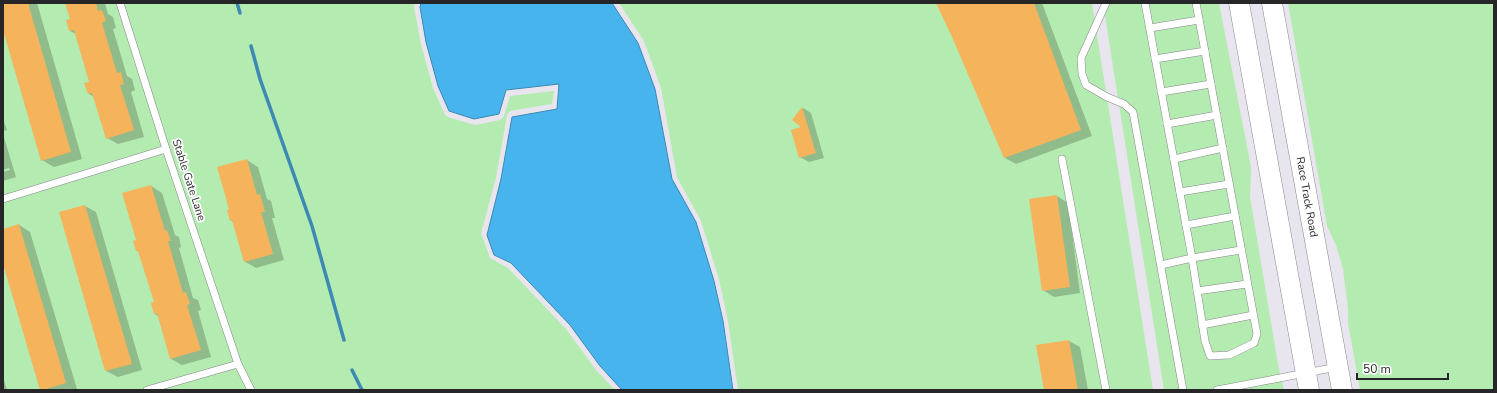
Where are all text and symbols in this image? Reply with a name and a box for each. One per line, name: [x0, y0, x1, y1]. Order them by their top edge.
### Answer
street label: Stable Gate Lane: [169, 137, 209, 223]
street label: Race Track Road: [1293, 156, 1321, 238]
scale bar: [1357, 355, 1448, 381]
text: 50 m: [1363, 361, 1391, 377]

